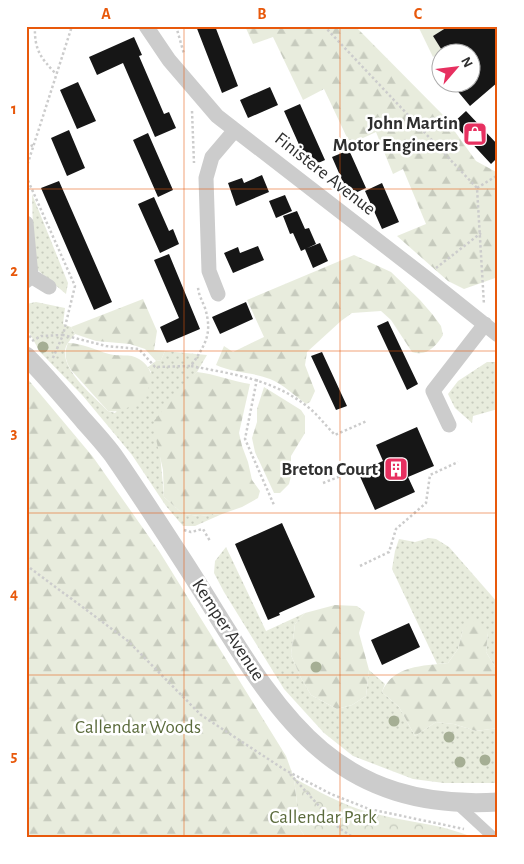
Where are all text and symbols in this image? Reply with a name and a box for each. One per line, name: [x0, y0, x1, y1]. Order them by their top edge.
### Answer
text: A: [101, 6, 111, 22]
text: B: [257, 6, 267, 22]
text: C: [414, 6, 423, 22]
north arrow: [432, 42, 482, 92]
text: N: [458, 55, 475, 70]
text: 1: [11, 101, 17, 117]
place label: John Martin Motor Engineers: [333, 114, 458, 155]
shop icon: John Martin Motor Engineers: [462, 121, 488, 147]
street label: Finistere Avenue: [271, 129, 379, 219]
text: 2: [10, 263, 18, 279]
text: 3: [11, 425, 18, 441]
building icon: Breton Court: [383, 456, 409, 482]
place label: Breton Court: [281, 460, 379, 479]
street label: Kemper Avenue: [188, 576, 268, 684]
text: 4: [10, 586, 18, 602]
park label: Callendar Woods: [75, 718, 201, 737]
text: 5: [11, 748, 18, 764]
park label: Callendar Park: [269, 808, 377, 827]

